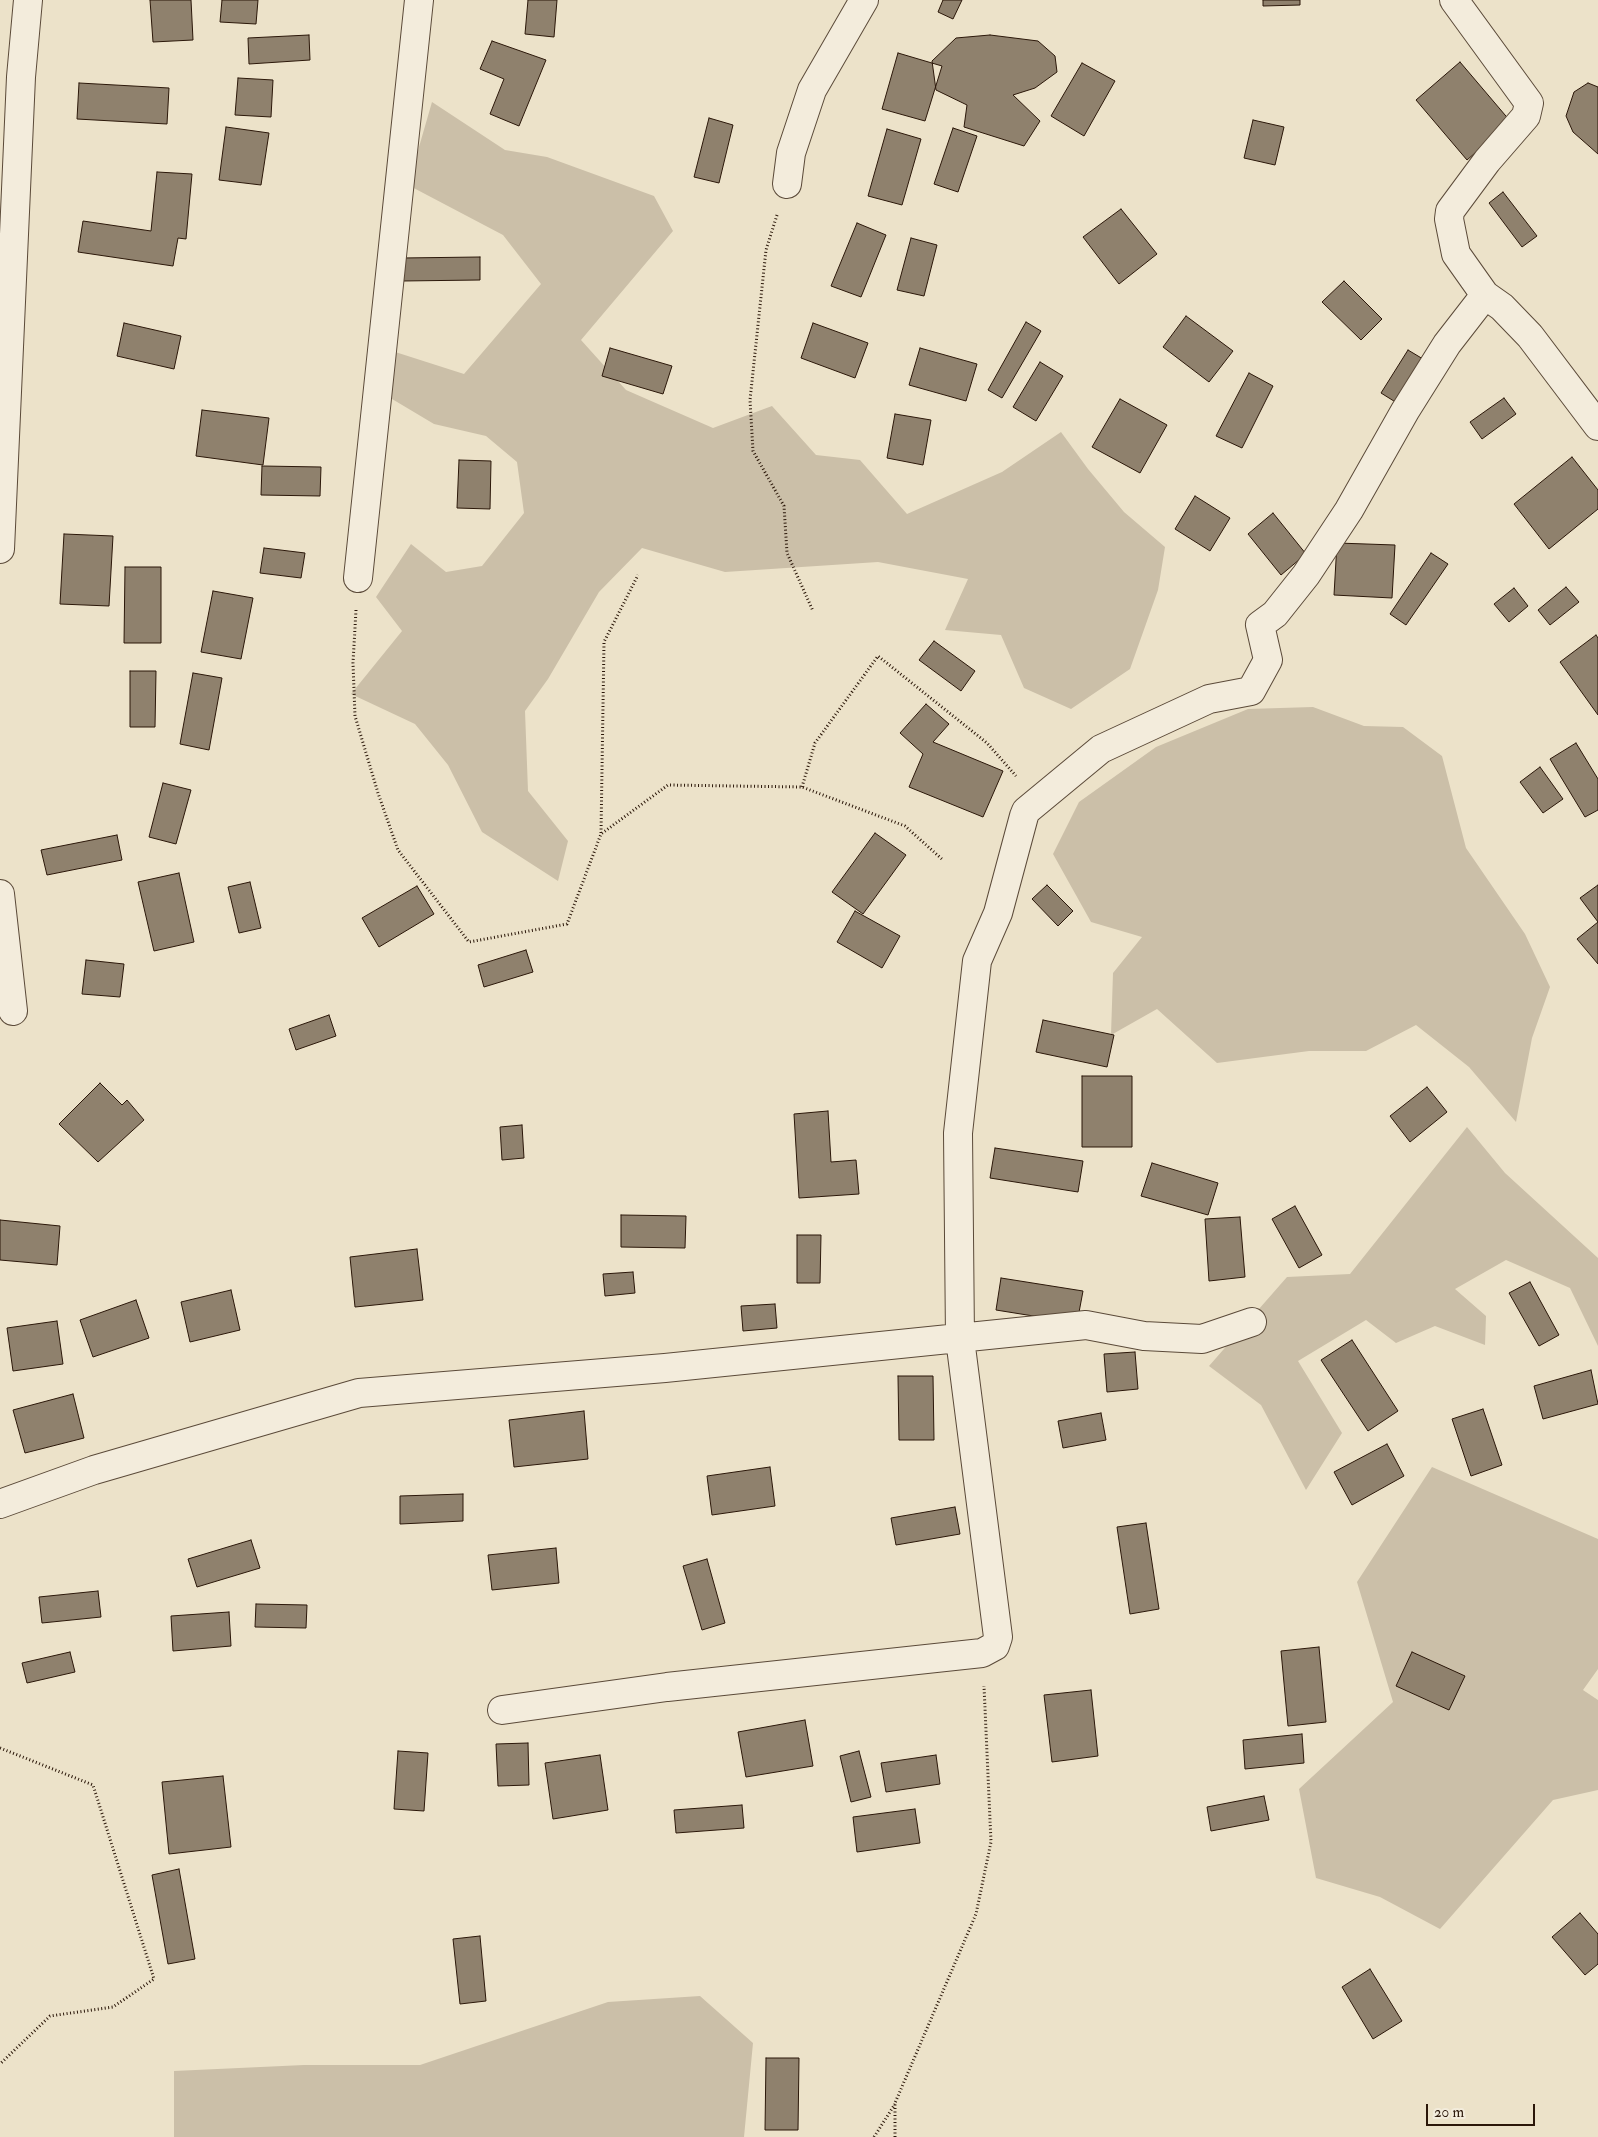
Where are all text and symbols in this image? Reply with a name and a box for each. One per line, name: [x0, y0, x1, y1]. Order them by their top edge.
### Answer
scale bar: [1428, 2094, 1537, 2126]
text: 20 m: [1434, 2103, 1464, 2122]

